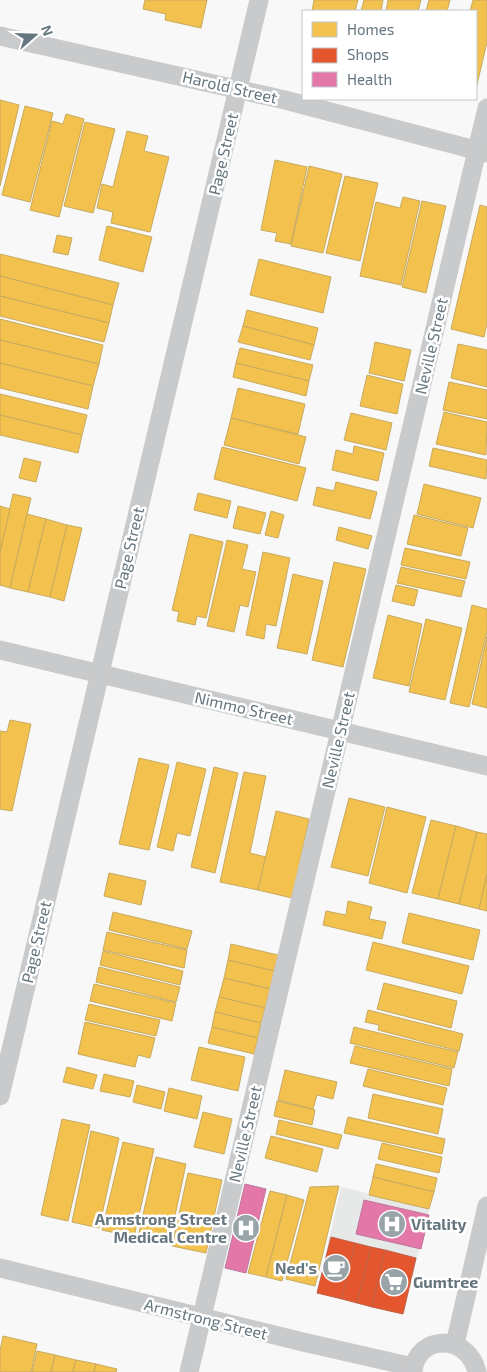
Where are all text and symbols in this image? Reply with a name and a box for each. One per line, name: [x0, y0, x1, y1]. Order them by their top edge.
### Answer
north arrow: [10, 10, 60, 60]
legend: [302, 10, 477, 100]
text: Homes: [347, 20, 394, 38]
text: N: [38, 23, 57, 38]
text: Shops: [347, 45, 389, 63]
street label: Harold Street: [181, 66, 279, 107]
text: Health: [347, 70, 392, 88]
street label: Page Street: [204, 111, 241, 197]
street label: Neville Street: [410, 296, 451, 396]
street label: Page Street: [110, 505, 147, 591]
street label: Nimmo Street: [193, 687, 295, 728]
street label: Neville Street: [317, 690, 358, 790]
street label: Page Street: [17, 899, 54, 985]
street label: Neville Street: [224, 1084, 265, 1184]
place label: Armstrong Street Medical Centre: [95, 1209, 227, 1246]
hospital icon: Vitality: [377, 1209, 407, 1239]
hospital icon: Armstrong Street Medical Centre: [231, 1213, 261, 1243]
place label: Vitality: [411, 1214, 467, 1234]
cafe icon: Ned's: [321, 1253, 351, 1283]
place label: Ned's: [275, 1258, 317, 1277]
supermarket icon: Gumtree: [379, 1267, 409, 1297]
place label: Gumtree: [413, 1272, 478, 1291]
street label: Armstrong Street: [143, 1294, 270, 1343]

